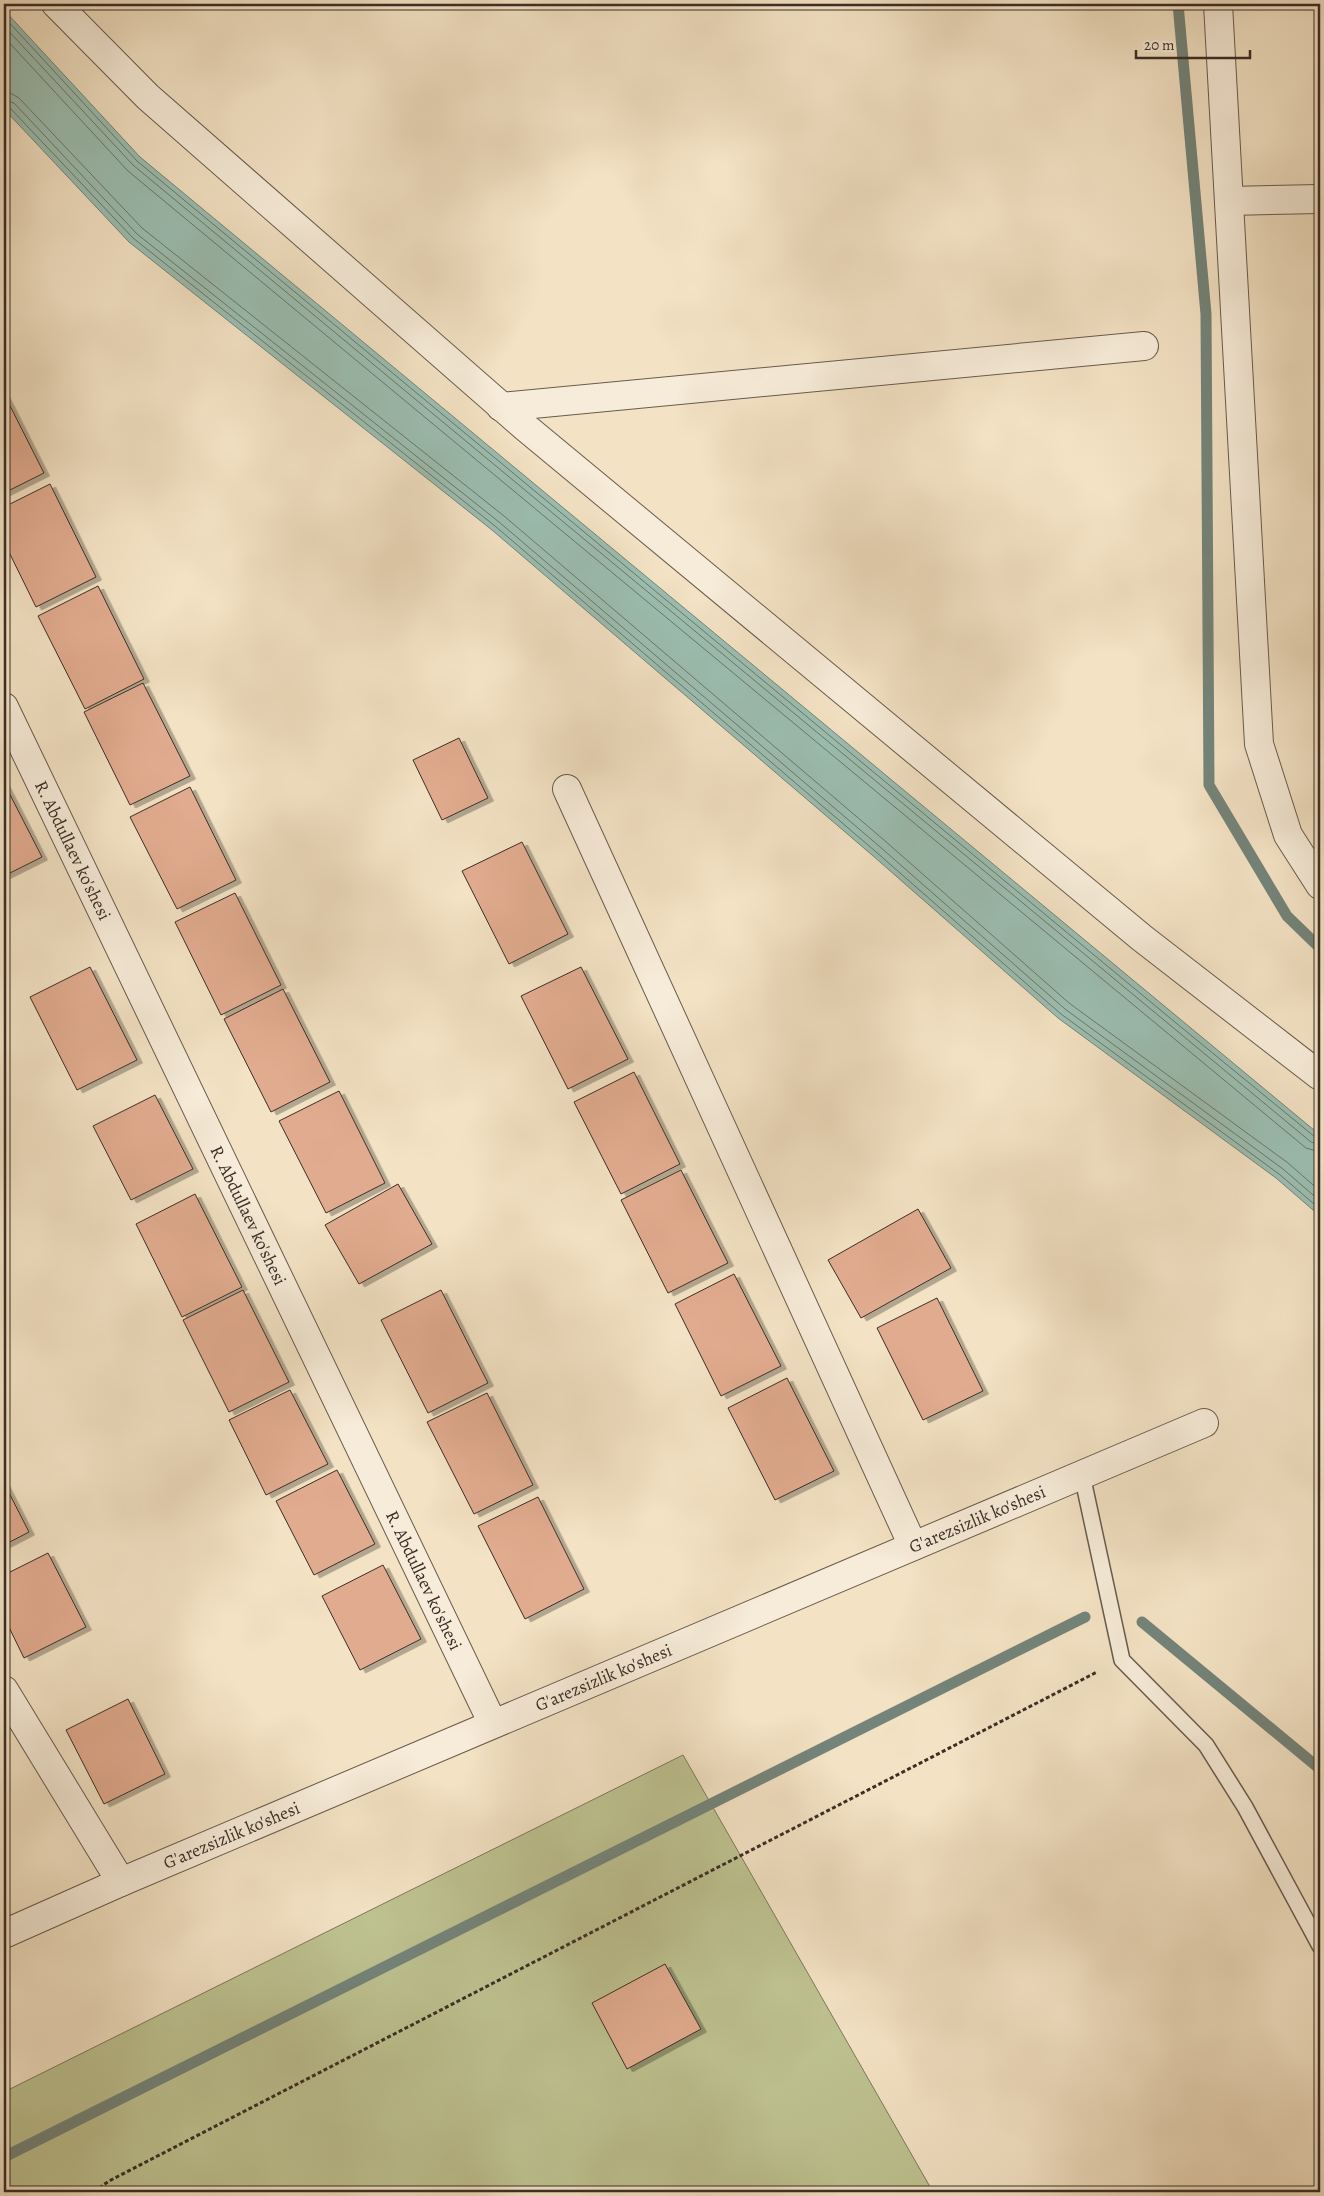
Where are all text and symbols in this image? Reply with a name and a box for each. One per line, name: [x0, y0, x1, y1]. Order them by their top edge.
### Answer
scale bar: [1136, 28, 1250, 60]
text: 20 m: [1144, 35, 1175, 55]
street label: R. Abdullaev ko'shesi: [29, 776, 117, 924]
street label: R. Abdullaev ko'shesi: [205, 1141, 292, 1289]
street label: G'arezsizlik ko'shesi: [905, 1480, 1049, 1559]
street label: R. Abdullaev ko'shesi: [380, 1506, 468, 1654]
street label: G'arezsizlik ko'shesi: [531, 1638, 675, 1717]
street label: G'arezsizlik ko'shesi: [159, 1796, 303, 1875]

